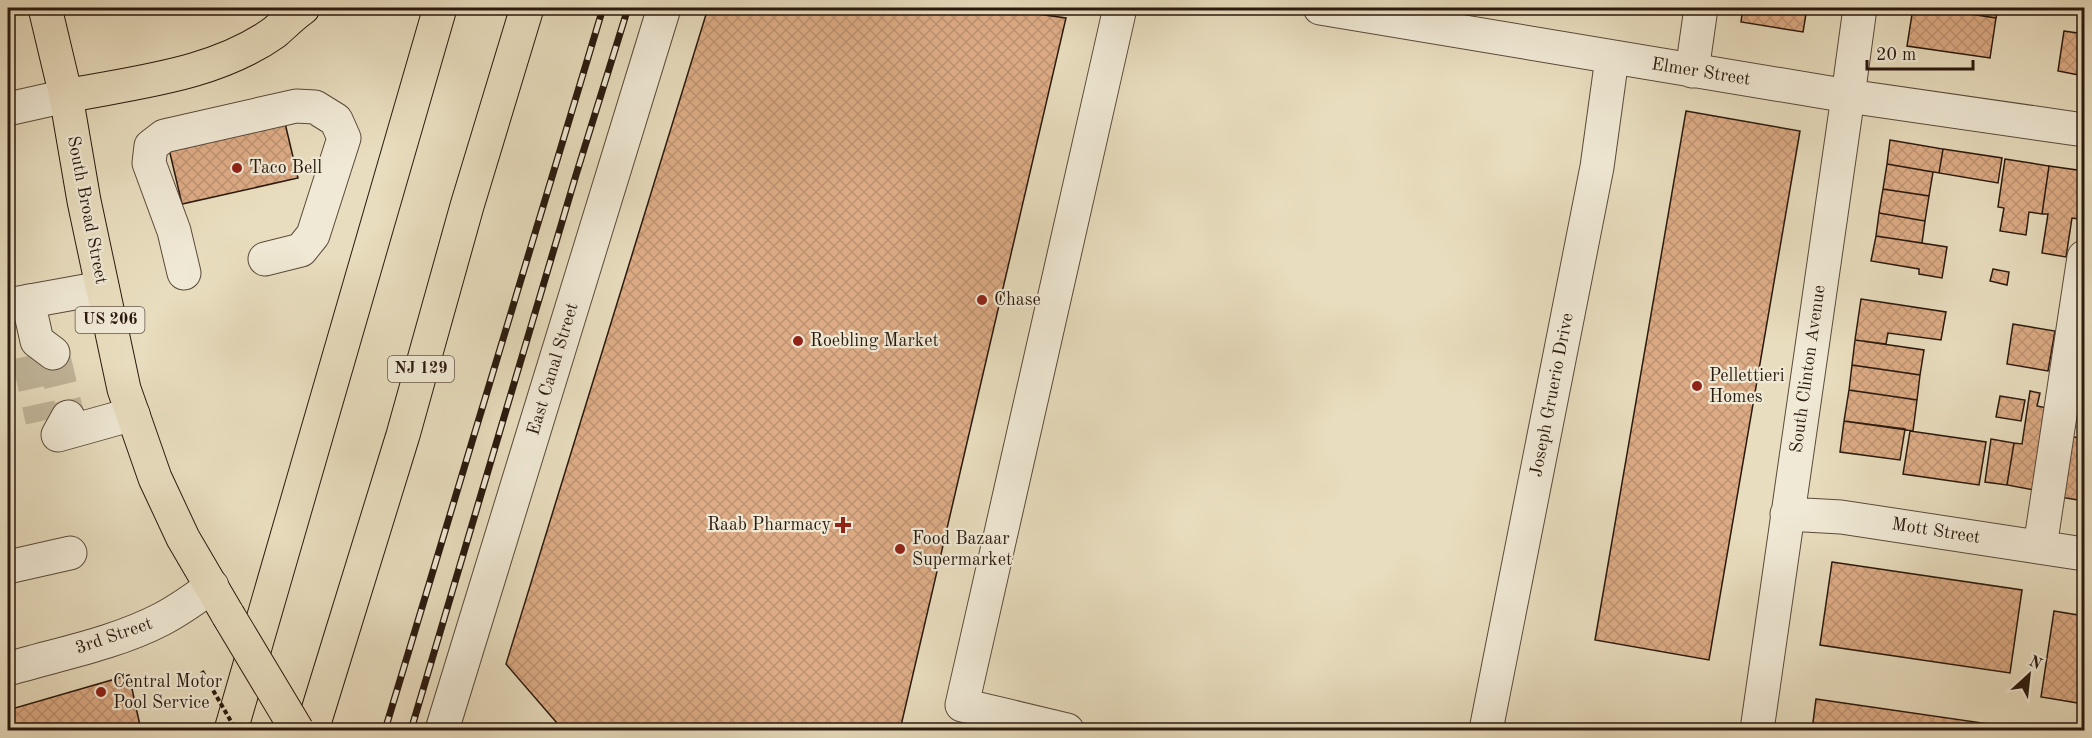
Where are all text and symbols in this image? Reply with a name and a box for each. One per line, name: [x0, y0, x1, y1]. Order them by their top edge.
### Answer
scale bar: [1867, 33, 1974, 71]
text: 20 m: [1876, 46, 1916, 64]
street label: Elmer Street: [1650, 55, 1752, 89]
street label: South Broad Street: [64, 134, 110, 286]
place label: Taco Bell: [249, 159, 322, 177]
marker: Taco Bell: [230, 161, 244, 175]
street label: South Clinton Avenue: [1787, 284, 1829, 454]
place label: Chase: [994, 291, 1041, 309]
marker: Chase: [975, 293, 989, 307]
street label: East Canal Street: [524, 301, 582, 437]
road number: US 206: [76, 307, 144, 333]
street label: Joseph Gruerio Drive: [1527, 312, 1577, 478]
place label: Roebling Market: [810, 332, 939, 350]
marker: Roebling Market: [791, 334, 805, 348]
road number: NJ 129: [388, 356, 454, 382]
place label: Pellettieri Homes: [1709, 367, 1785, 406]
marker: Pellettieri Homes: [1690, 379, 1704, 393]
street label: Mott Street: [1890, 515, 1982, 547]
place label: Raab Pharmacy: [707, 516, 831, 534]
marker: Raab Pharmacy: [836, 518, 850, 532]
place label: Food Bazaar Supermarket: [912, 530, 1012, 569]
marker: Food Bazaar Supermarket: [893, 542, 907, 556]
street label: 3rd Street: [73, 614, 155, 658]
north arrow: [1999, 645, 2059, 705]
text: N: [2026, 654, 2045, 674]
place label: Central Motor Pool Service: [113, 673, 223, 712]
marker: Central Motor Pool Service: [94, 685, 108, 699]

